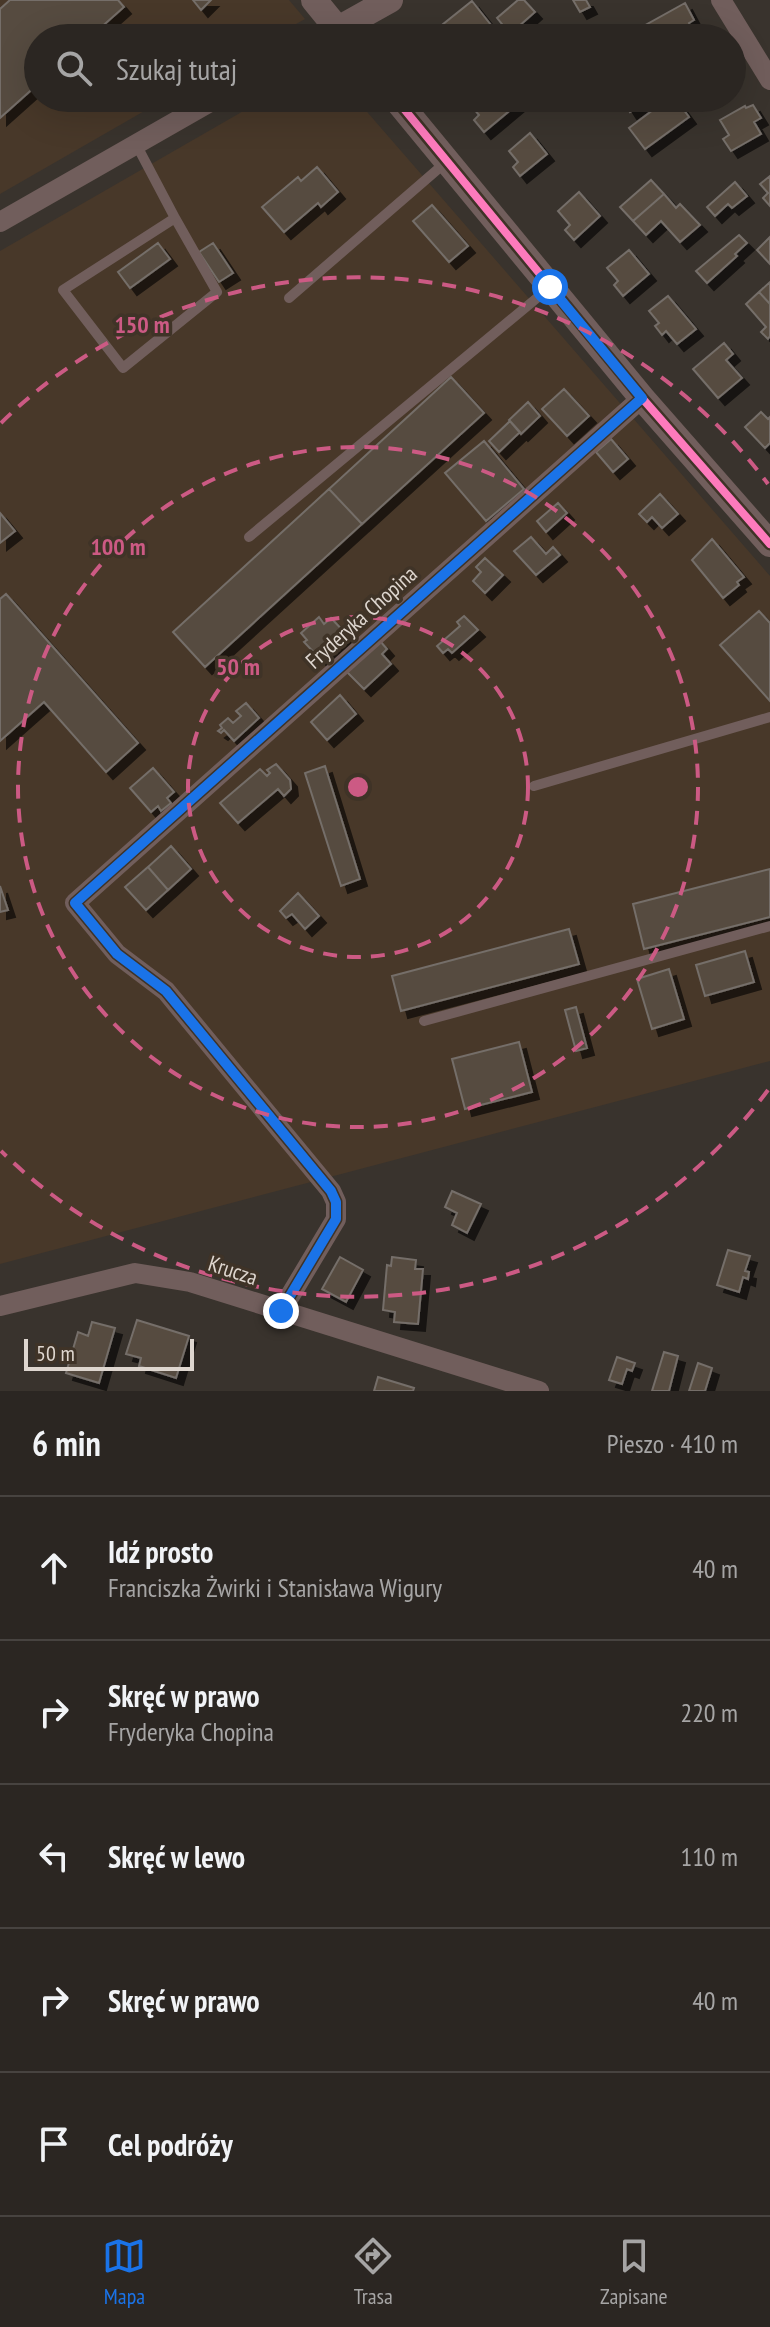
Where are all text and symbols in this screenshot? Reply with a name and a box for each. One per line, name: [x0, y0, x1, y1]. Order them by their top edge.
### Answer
search box: [24, 24, 746, 112]
icon: search: [52, 46, 96, 90]
text: Szukaj tutaj: [116, 49, 237, 88]
route start: [532, 269, 568, 305]
text: 150 m: [114, 309, 170, 340]
text: 100 m: [90, 531, 146, 562]
street label: Fryderyka Chopina: [299, 560, 423, 674]
text: 50 m: [216, 651, 260, 682]
centre of rings: [344, 773, 372, 801]
street label: Krucza: [205, 1249, 261, 1291]
route end: [263, 1293, 299, 1329]
scale bar: [24, 1335, 194, 1371]
text: 50 m: [36, 1339, 75, 1367]
text: 6 min: [32, 1421, 101, 1465]
text: Pieszo · 410 m: [607, 1427, 738, 1460]
text: Idź prosto: [108, 1532, 213, 1571]
icon: ahead: [32, 1546, 76, 1590]
text: 40 m: [692, 1552, 738, 1585]
text: Franciszka Żwirki i Stanisława Wigury: [108, 1571, 442, 1604]
text: Skręć w prawo: [108, 1676, 260, 1715]
icon: right: [32, 1690, 76, 1734]
text: 220 m: [680, 1696, 738, 1729]
text: Fryderyka Chopina: [108, 1715, 274, 1748]
icon: left: [32, 1834, 76, 1878]
text: Skręć w lewo: [108, 1837, 245, 1876]
text: 110 m: [680, 1840, 738, 1873]
icon: right: [32, 1978, 76, 2022]
text: Skręć w prawo: [108, 1981, 260, 2020]
text: 40 m: [692, 1984, 738, 2017]
icon: arrive: [32, 2122, 76, 2166]
text: Cel podróży: [108, 2125, 233, 2164]
tab: Mapa: [102, 2234, 146, 2310]
tab: Trasa: [351, 2234, 395, 2310]
tab: Zapisane: [600, 2234, 668, 2310]

